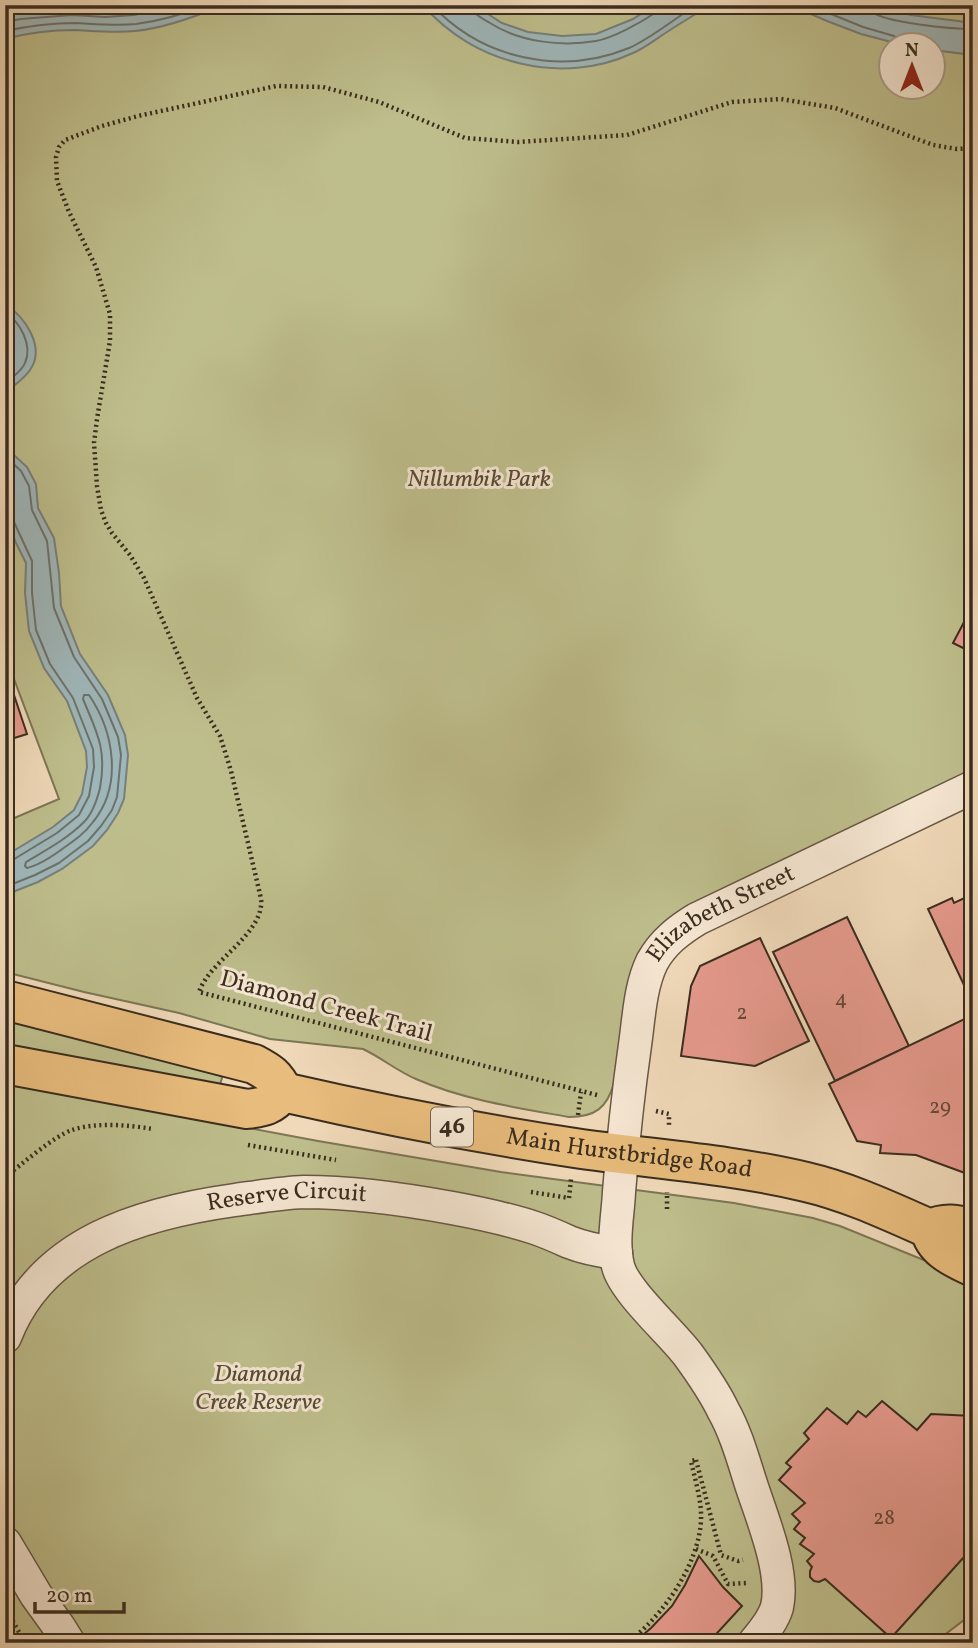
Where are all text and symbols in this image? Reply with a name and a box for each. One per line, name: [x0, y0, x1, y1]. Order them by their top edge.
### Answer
north arrow: [876, 32, 946, 102]
text: N: [905, 38, 919, 64]
park label: Nillumbik Park: [407, 463, 551, 497]
street label: Elizabeth Street: [639, 857, 801, 969]
street label: Diamond Creek Trail: [216, 962, 436, 1052]
house number: 4: [835, 985, 847, 1014]
house number: 2: [736, 999, 748, 1028]
house number: 29: [929, 1093, 951, 1122]
road number: 46: [431, 1108, 473, 1146]
street label: Main Hurstbridge Road: [504, 1120, 755, 1188]
street label: Reserve Circuit: [204, 1175, 368, 1221]
park label: Diamond Creek Reserve: [195, 1358, 321, 1420]
house number: 28: [873, 1504, 895, 1533]
scale bar: [35, 1571, 124, 1615]
text: 20 m: [46, 1582, 92, 1611]

